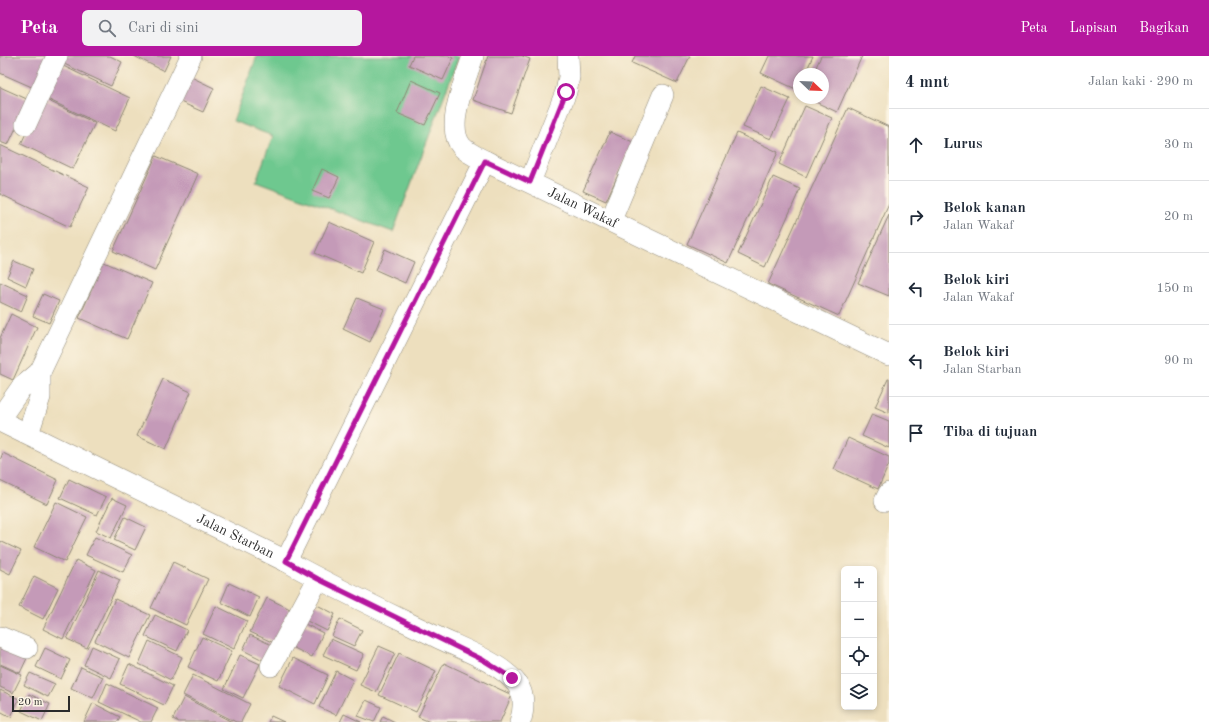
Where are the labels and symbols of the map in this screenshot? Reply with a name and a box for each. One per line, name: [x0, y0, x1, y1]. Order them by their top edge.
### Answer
north arrow: [793, 68, 829, 104]
route start: [557, 83, 575, 101]
street label: Jalan Wakaf: [545, 185, 621, 231]
street label: Jalan Starban: [194, 511, 277, 561]
route end: [503, 669, 521, 687]
scale bar: [12, 694, 70, 713]

